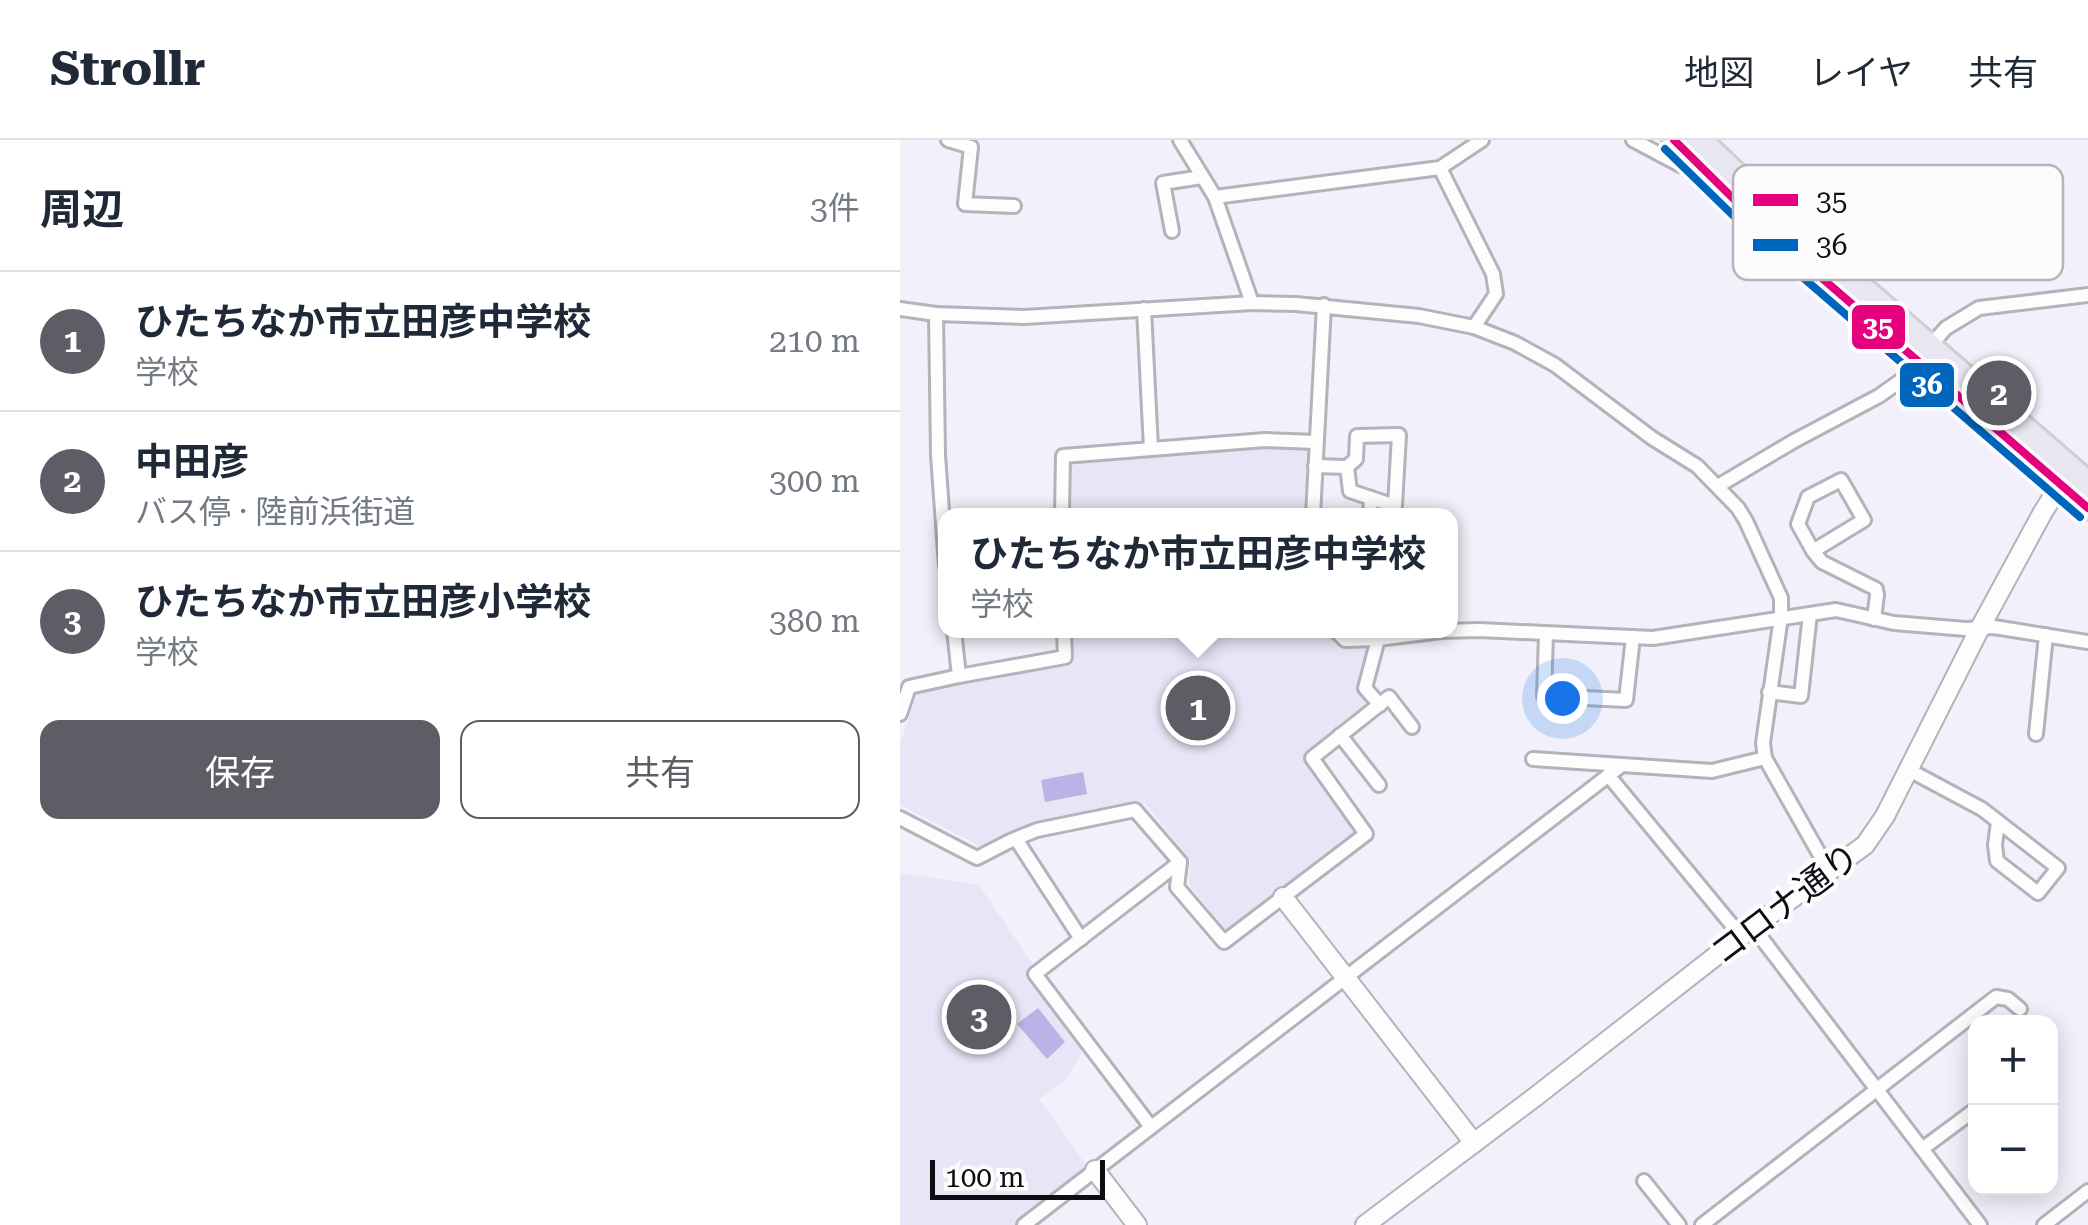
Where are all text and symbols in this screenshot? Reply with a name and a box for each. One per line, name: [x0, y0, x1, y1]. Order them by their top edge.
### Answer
text: Strollr: [50, 41, 206, 97]
text: 地図: [1684, 53, 1754, 94]
text: レイヤ: [1809, 53, 1913, 94]
text: 共有: [1968, 53, 2038, 94]
legend: [1733, 165, 2063, 280]
text: 35: [1816, 184, 1847, 217]
text: 周辺: [40, 185, 124, 234]
text: 3件: [810, 189, 860, 227]
text: 36: [1816, 229, 1847, 262]
text: ひたちなか市立田彦中学校: [135, 300, 591, 344]
line badge: 35: [1850, 303, 1907, 351]
text: 35: [1862, 310, 1894, 343]
text: 1: [64, 322, 81, 360]
text: 210 m: [769, 322, 860, 360]
text: 学校: [135, 353, 199, 391]
pin: 2: [1966, 356, 2032, 430]
line badge: 36: [1898, 361, 1956, 409]
text: 36: [1911, 368, 1943, 401]
text: 中田彦: [135, 440, 249, 484]
text: 2: [64, 462, 81, 500]
text: 300 m: [769, 462, 860, 500]
text: バス停 · 陸前浜街道: [135, 493, 415, 531]
popup: [938, 508, 1458, 638]
text: ひたちなか市立田彦中学校: [970, 532, 1426, 576]
text: ひたちなか市立田彦小学校: [135, 580, 591, 624]
text: 学校: [970, 585, 1034, 623]
text: 3: [64, 602, 81, 640]
text: 380 m: [769, 602, 860, 640]
text: 学校: [135, 633, 199, 671]
pin: 1: [1166, 670, 1230, 746]
your location: [1537, 673, 1588, 724]
button: 保存: [40, 720, 440, 819]
button: 共有: [460, 720, 860, 819]
street label: コロナ通り: [1703, 835, 1868, 973]
pin: 3: [946, 980, 1012, 1054]
map controls: [1968, 1015, 2058, 1195]
button: +: [1968, 1015, 2058, 1105]
button: −: [1968, 1105, 2058, 1195]
scale bar: [930, 1155, 1105, 1200]
text: 100 m: [945, 1161, 1025, 1194]

